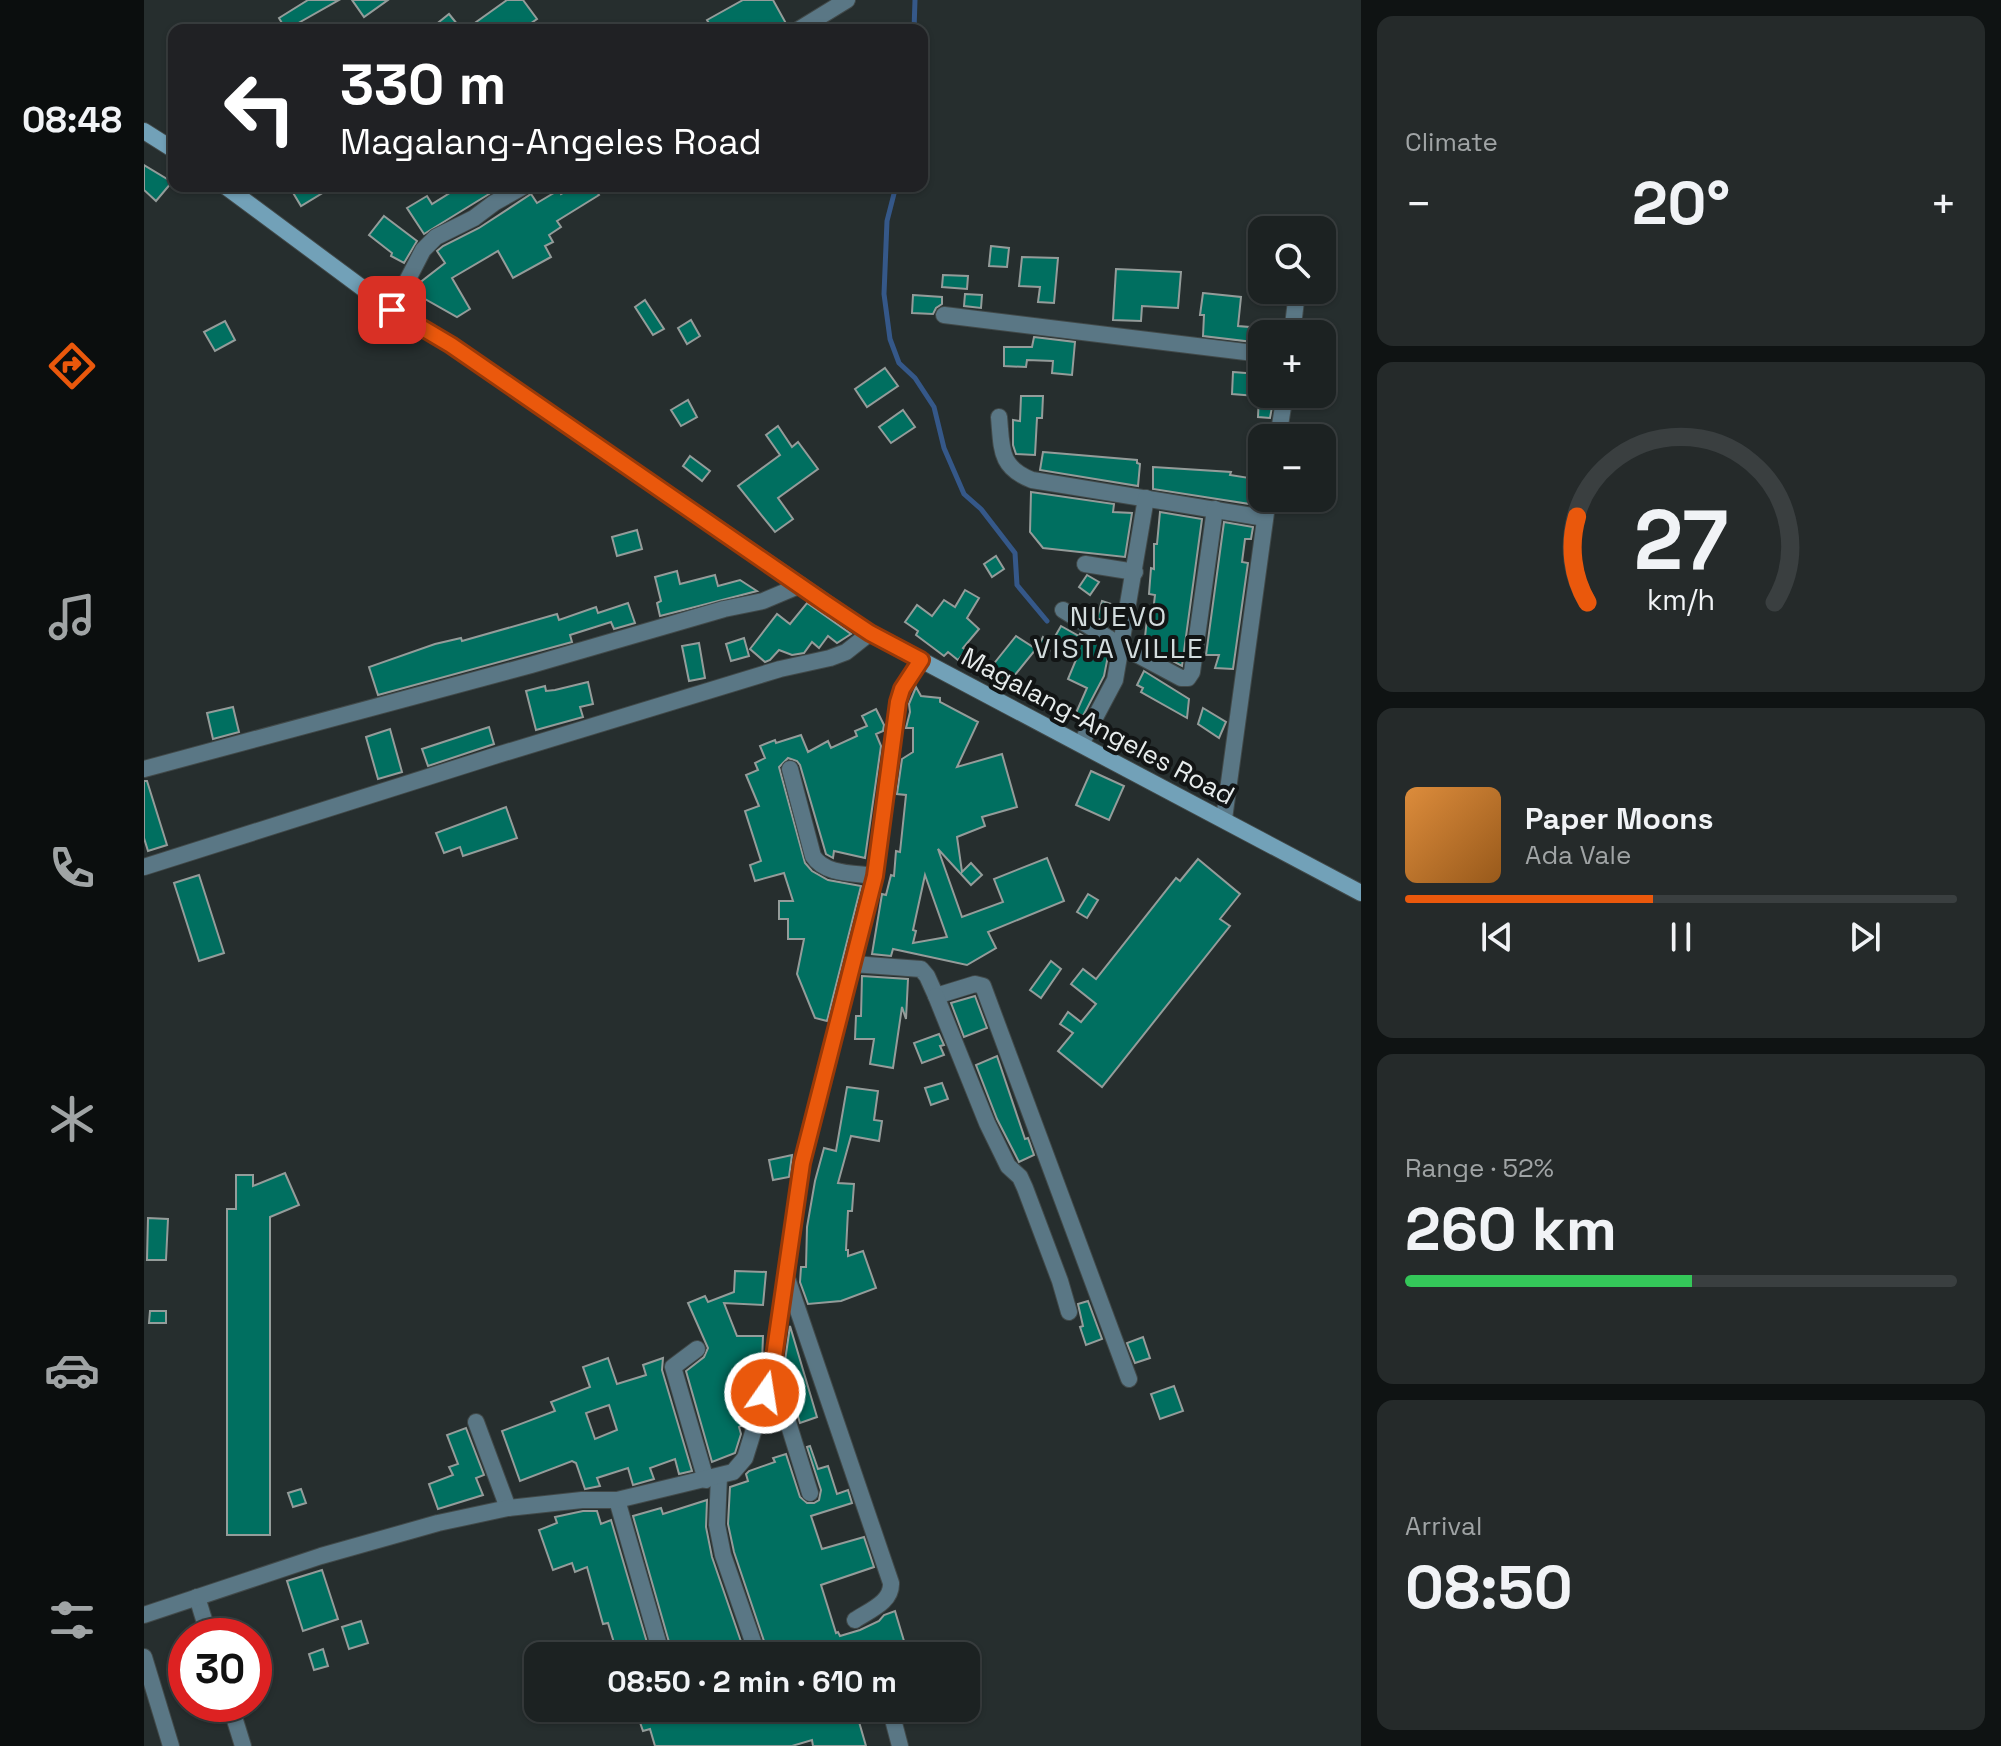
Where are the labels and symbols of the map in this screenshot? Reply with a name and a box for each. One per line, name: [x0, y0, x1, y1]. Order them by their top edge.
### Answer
pin: [358, 276, 426, 344]
district label: NUEVO VISTA VILLE: [1033, 598, 1205, 666]
street label: Magalang-Angeles Road: [956, 640, 1240, 812]
position arrow: [723, 1351, 807, 1435]
speed limit sign: 30: [168, 1618, 272, 1722]

